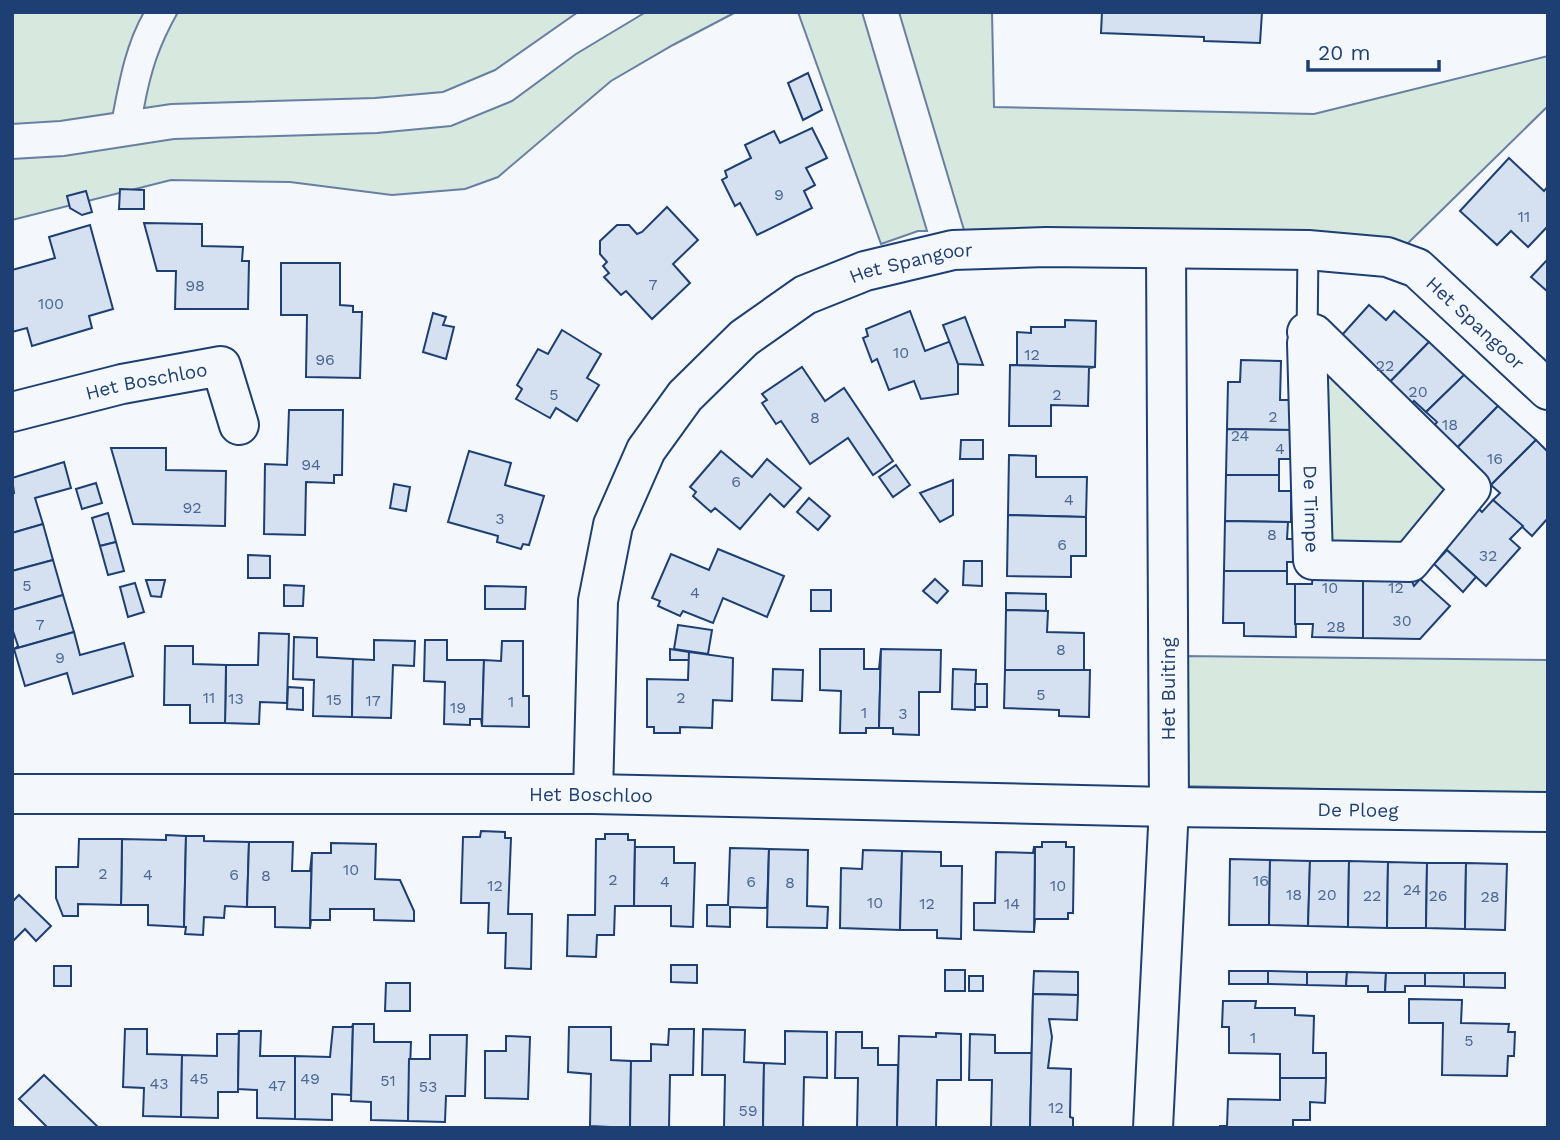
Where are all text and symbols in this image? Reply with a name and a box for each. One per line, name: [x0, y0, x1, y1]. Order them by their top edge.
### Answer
scale bar: [1308, 28, 1439, 72]
text: 20 m: [1318, 40, 1370, 65]
house number: 9: [774, 185, 784, 204]
house number: 11: [1518, 207, 1530, 226]
street label: Het Spangoor: [846, 238, 973, 288]
street label: Het Spangoor: [1422, 271, 1530, 374]
house number: 7: [649, 275, 658, 294]
house number: 98: [185, 276, 205, 295]
house number: 100: [38, 294, 64, 313]
house number: 10: [893, 343, 909, 362]
house number: 12: [1024, 345, 1040, 364]
house number: 96: [315, 350, 335, 369]
house number: 22: [1376, 356, 1394, 375]
street label: Het Boschloo: [83, 357, 209, 404]
house number: 20: [1408, 382, 1428, 401]
house number: 5: [549, 385, 559, 404]
house number: 2: [1052, 385, 1062, 404]
house number: 2: [1268, 407, 1278, 426]
house number: 8: [810, 408, 820, 427]
house number: 18: [1442, 415, 1458, 434]
house number: 24: [1231, 426, 1250, 445]
house number: 4: [1275, 439, 1285, 458]
house number: 16: [1487, 449, 1503, 468]
house number: 94: [301, 455, 321, 474]
street label: De Timpe: [1299, 465, 1324, 553]
house number: 6: [731, 472, 741, 491]
house number: 4: [1064, 490, 1074, 509]
house number: 92: [182, 498, 202, 517]
house number: 3: [495, 509, 505, 528]
house number: 8: [1267, 525, 1277, 544]
house number: 6: [1057, 535, 1067, 554]
house number: 32: [1479, 546, 1497, 565]
house number: 5: [22, 576, 32, 595]
house number: 10: [1322, 578, 1338, 597]
house number: 12: [1388, 578, 1404, 597]
house number: 4: [690, 583, 700, 602]
house number: 30: [1392, 611, 1412, 630]
house number: 7: [36, 615, 45, 634]
house number: 28: [1326, 617, 1346, 636]
street label: Het Buiting: [1157, 637, 1180, 740]
house number: 8: [1056, 640, 1066, 659]
house number: 9: [55, 648, 65, 667]
house number: 5: [1036, 685, 1046, 704]
house number: 11: [203, 688, 215, 707]
house number: 2: [676, 688, 686, 707]
house number: 13: [228, 689, 244, 708]
house number: 15: [326, 690, 342, 709]
house number: 17: [365, 691, 381, 710]
house number: 1: [508, 692, 514, 711]
house number: 19: [450, 698, 466, 717]
house number: 1: [861, 703, 867, 722]
house number: 3: [898, 704, 908, 723]
street label: Het Boschloo: [529, 782, 653, 807]
street label: De Ploeg: [1317, 797, 1399, 822]
house number: 10: [343, 860, 359, 879]
house number: 2: [98, 864, 108, 883]
house number: 4: [143, 865, 153, 884]
house number: 6: [229, 865, 239, 884]
house number: 8: [261, 866, 271, 885]
house number: 2: [608, 870, 618, 889]
house number: 16: [1253, 871, 1269, 890]
house number: 4: [660, 872, 670, 891]
house number: 6: [746, 872, 756, 891]
house number: 8: [785, 873, 795, 892]
house number: 12: [487, 876, 503, 895]
house number: 10: [1050, 876, 1066, 895]
house number: 24: [1403, 880, 1422, 899]
house number: 18: [1286, 885, 1302, 904]
house number: 20: [1317, 885, 1337, 904]
house number: 22: [1363, 886, 1381, 905]
house number: 26: [1428, 886, 1448, 905]
house number: 28: [1480, 887, 1500, 906]
house number: 10: [867, 893, 883, 912]
house number: 12: [919, 894, 935, 913]
house number: 14: [1004, 894, 1020, 913]
house number: 1: [1250, 1028, 1256, 1047]
house number: 5: [1464, 1031, 1474, 1050]
house number: 45: [189, 1069, 209, 1088]
house number: 49: [300, 1069, 320, 1088]
house number: 51: [380, 1071, 396, 1090]
house number: 43: [149, 1074, 169, 1093]
house number: 47: [268, 1076, 286, 1095]
house number: 53: [419, 1077, 437, 1096]
house number: 12: [1048, 1098, 1064, 1117]
house number: 59: [738, 1101, 758, 1120]

